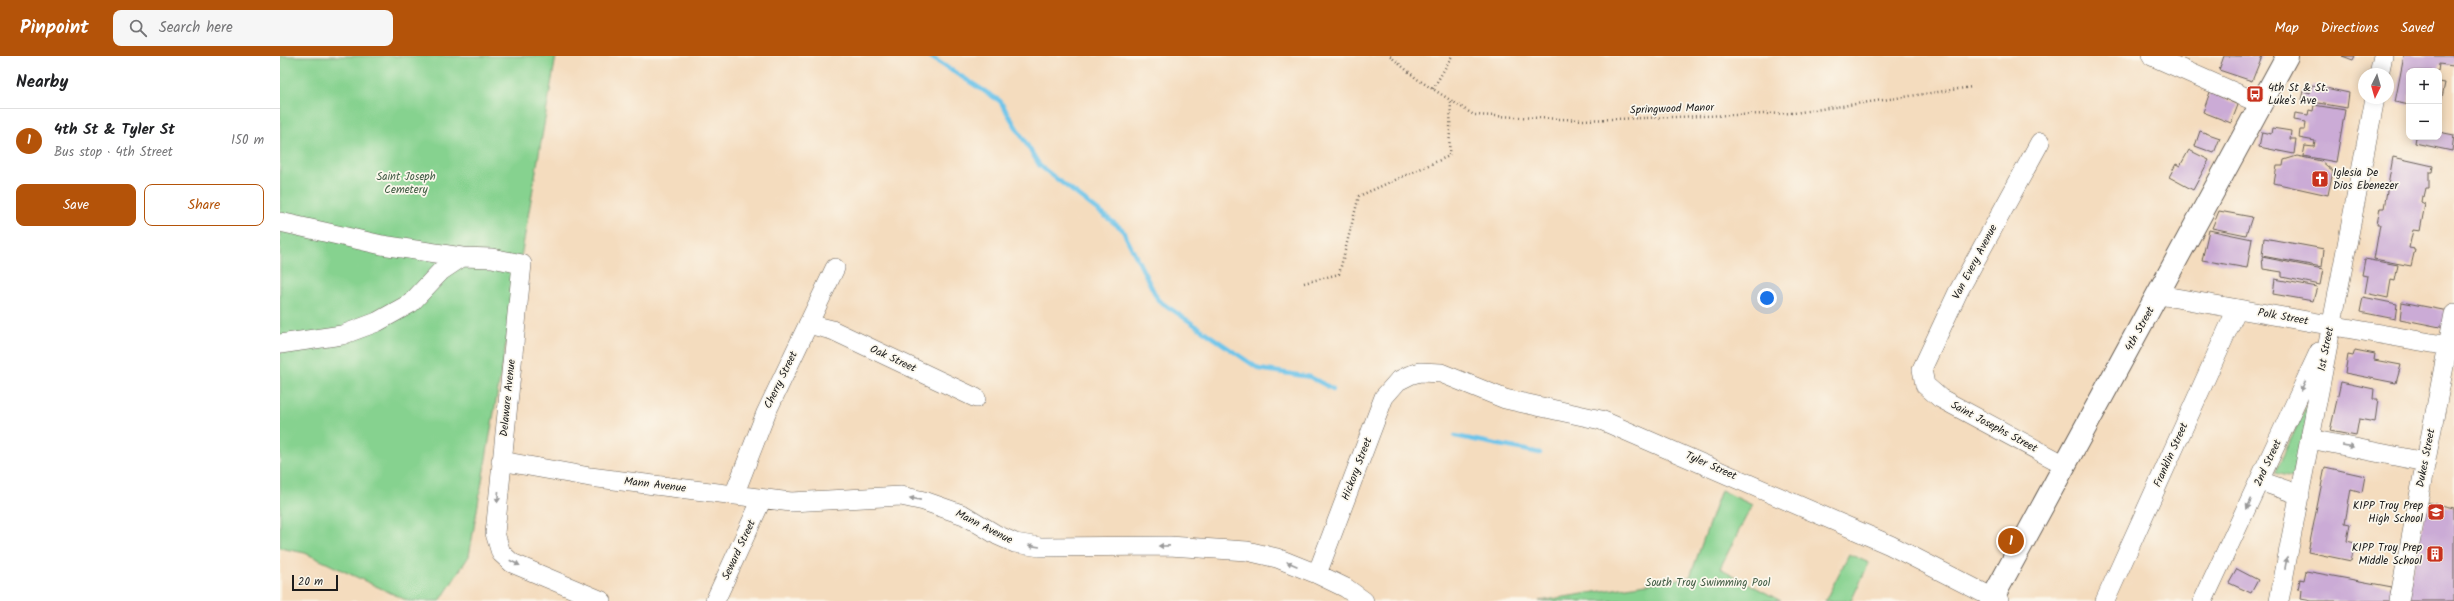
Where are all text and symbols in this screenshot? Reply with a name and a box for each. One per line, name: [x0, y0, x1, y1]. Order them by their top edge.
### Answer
search box: [113, 10, 393, 46]
text: Pinpoint: [20, 13, 89, 43]
text: Search here: [159, 16, 233, 40]
icon: search: [127, 17, 149, 39]
text: Map: [2274, 17, 2299, 39]
text: Directions: [2321, 17, 2379, 39]
text: Saved: [2401, 17, 2434, 39]
north arrow: [2358, 68, 2394, 104]
map controls: [2406, 68, 2442, 140]
button: +: [2406, 68, 2442, 104]
text: Nearby: [16, 69, 68, 96]
place label: 4th St & St. Luke's Ave: [2268, 79, 2328, 110]
bus stop icon: 4th St & St. Luke's Ave: [2245, 84, 2265, 104]
street label: Springwood Manor: [1630, 98, 1716, 119]
button: −: [2406, 104, 2442, 140]
text: 4th St & Tyler St: [54, 118, 175, 142]
text: 1: [27, 130, 31, 151]
text: 150 m: [231, 130, 264, 151]
text: Bus stop · 4th Street: [54, 142, 173, 163]
place label: Iglesia De Dios Ebenezer: [2333, 164, 2400, 195]
park label: Saint Joseph Cemetery: [376, 168, 436, 199]
church icon: Iglesia De Dios Ebenezer: [2310, 169, 2330, 189]
button: Save: [16, 184, 136, 226]
button: Share: [144, 184, 264, 226]
street label: Van Every Avenue: [1948, 221, 2002, 303]
your location: [1757, 288, 1777, 308]
street label: 4th Street: [2120, 303, 2160, 355]
street label: Polk Street: [2256, 304, 2310, 330]
street label: 1st Street: [2313, 325, 2339, 373]
street label: Oak Street: [867, 340, 920, 378]
street label: Cherry Street: [759, 347, 803, 412]
street label: Delaware Avenue: [495, 358, 521, 438]
one-way arrow: [2300, 381, 2306, 392]
street label: Saint Josephs Street: [1947, 397, 2041, 458]
street label: Franklin Street: [2149, 419, 2194, 490]
street label: Dukes Street: [2411, 426, 2441, 489]
street label: Hickory Street: [1337, 434, 1378, 503]
street label: 2nd Street: [2249, 436, 2287, 489]
one-way arrow: [2342, 444, 2354, 450]
street label: Tyler Street: [1682, 447, 1740, 486]
street label: Mann Avenue: [623, 472, 687, 498]
one-way arrow: [495, 491, 501, 503]
one-way arrow: [909, 496, 921, 502]
place label: KIPP Troy Prep High School: [2353, 497, 2424, 528]
one-way arrow: [2246, 499, 2252, 510]
school or university icon: KIPP Troy Prep High School: [2426, 502, 2446, 522]
street label: Mann Avenue: [952, 505, 1016, 549]
street label: Seward Street: [717, 516, 761, 583]
pin: 1: [1998, 526, 2024, 556]
place label: KIPP Troy Prep Middle School: [2352, 539, 2423, 570]
one-way arrow: [1028, 543, 1041, 549]
one-way arrow: [1157, 543, 1170, 549]
building icon: KIPP Troy Prep Middle School: [2425, 544, 2445, 564]
one-way arrow: [2284, 557, 2290, 569]
one-way arrow: [509, 560, 521, 566]
one-way arrow: [1287, 561, 1298, 567]
scale bar: [292, 573, 338, 592]
text: 20 m: [298, 573, 323, 591]
park label: South Troy Swimming Pool: [1646, 574, 1771, 592]

